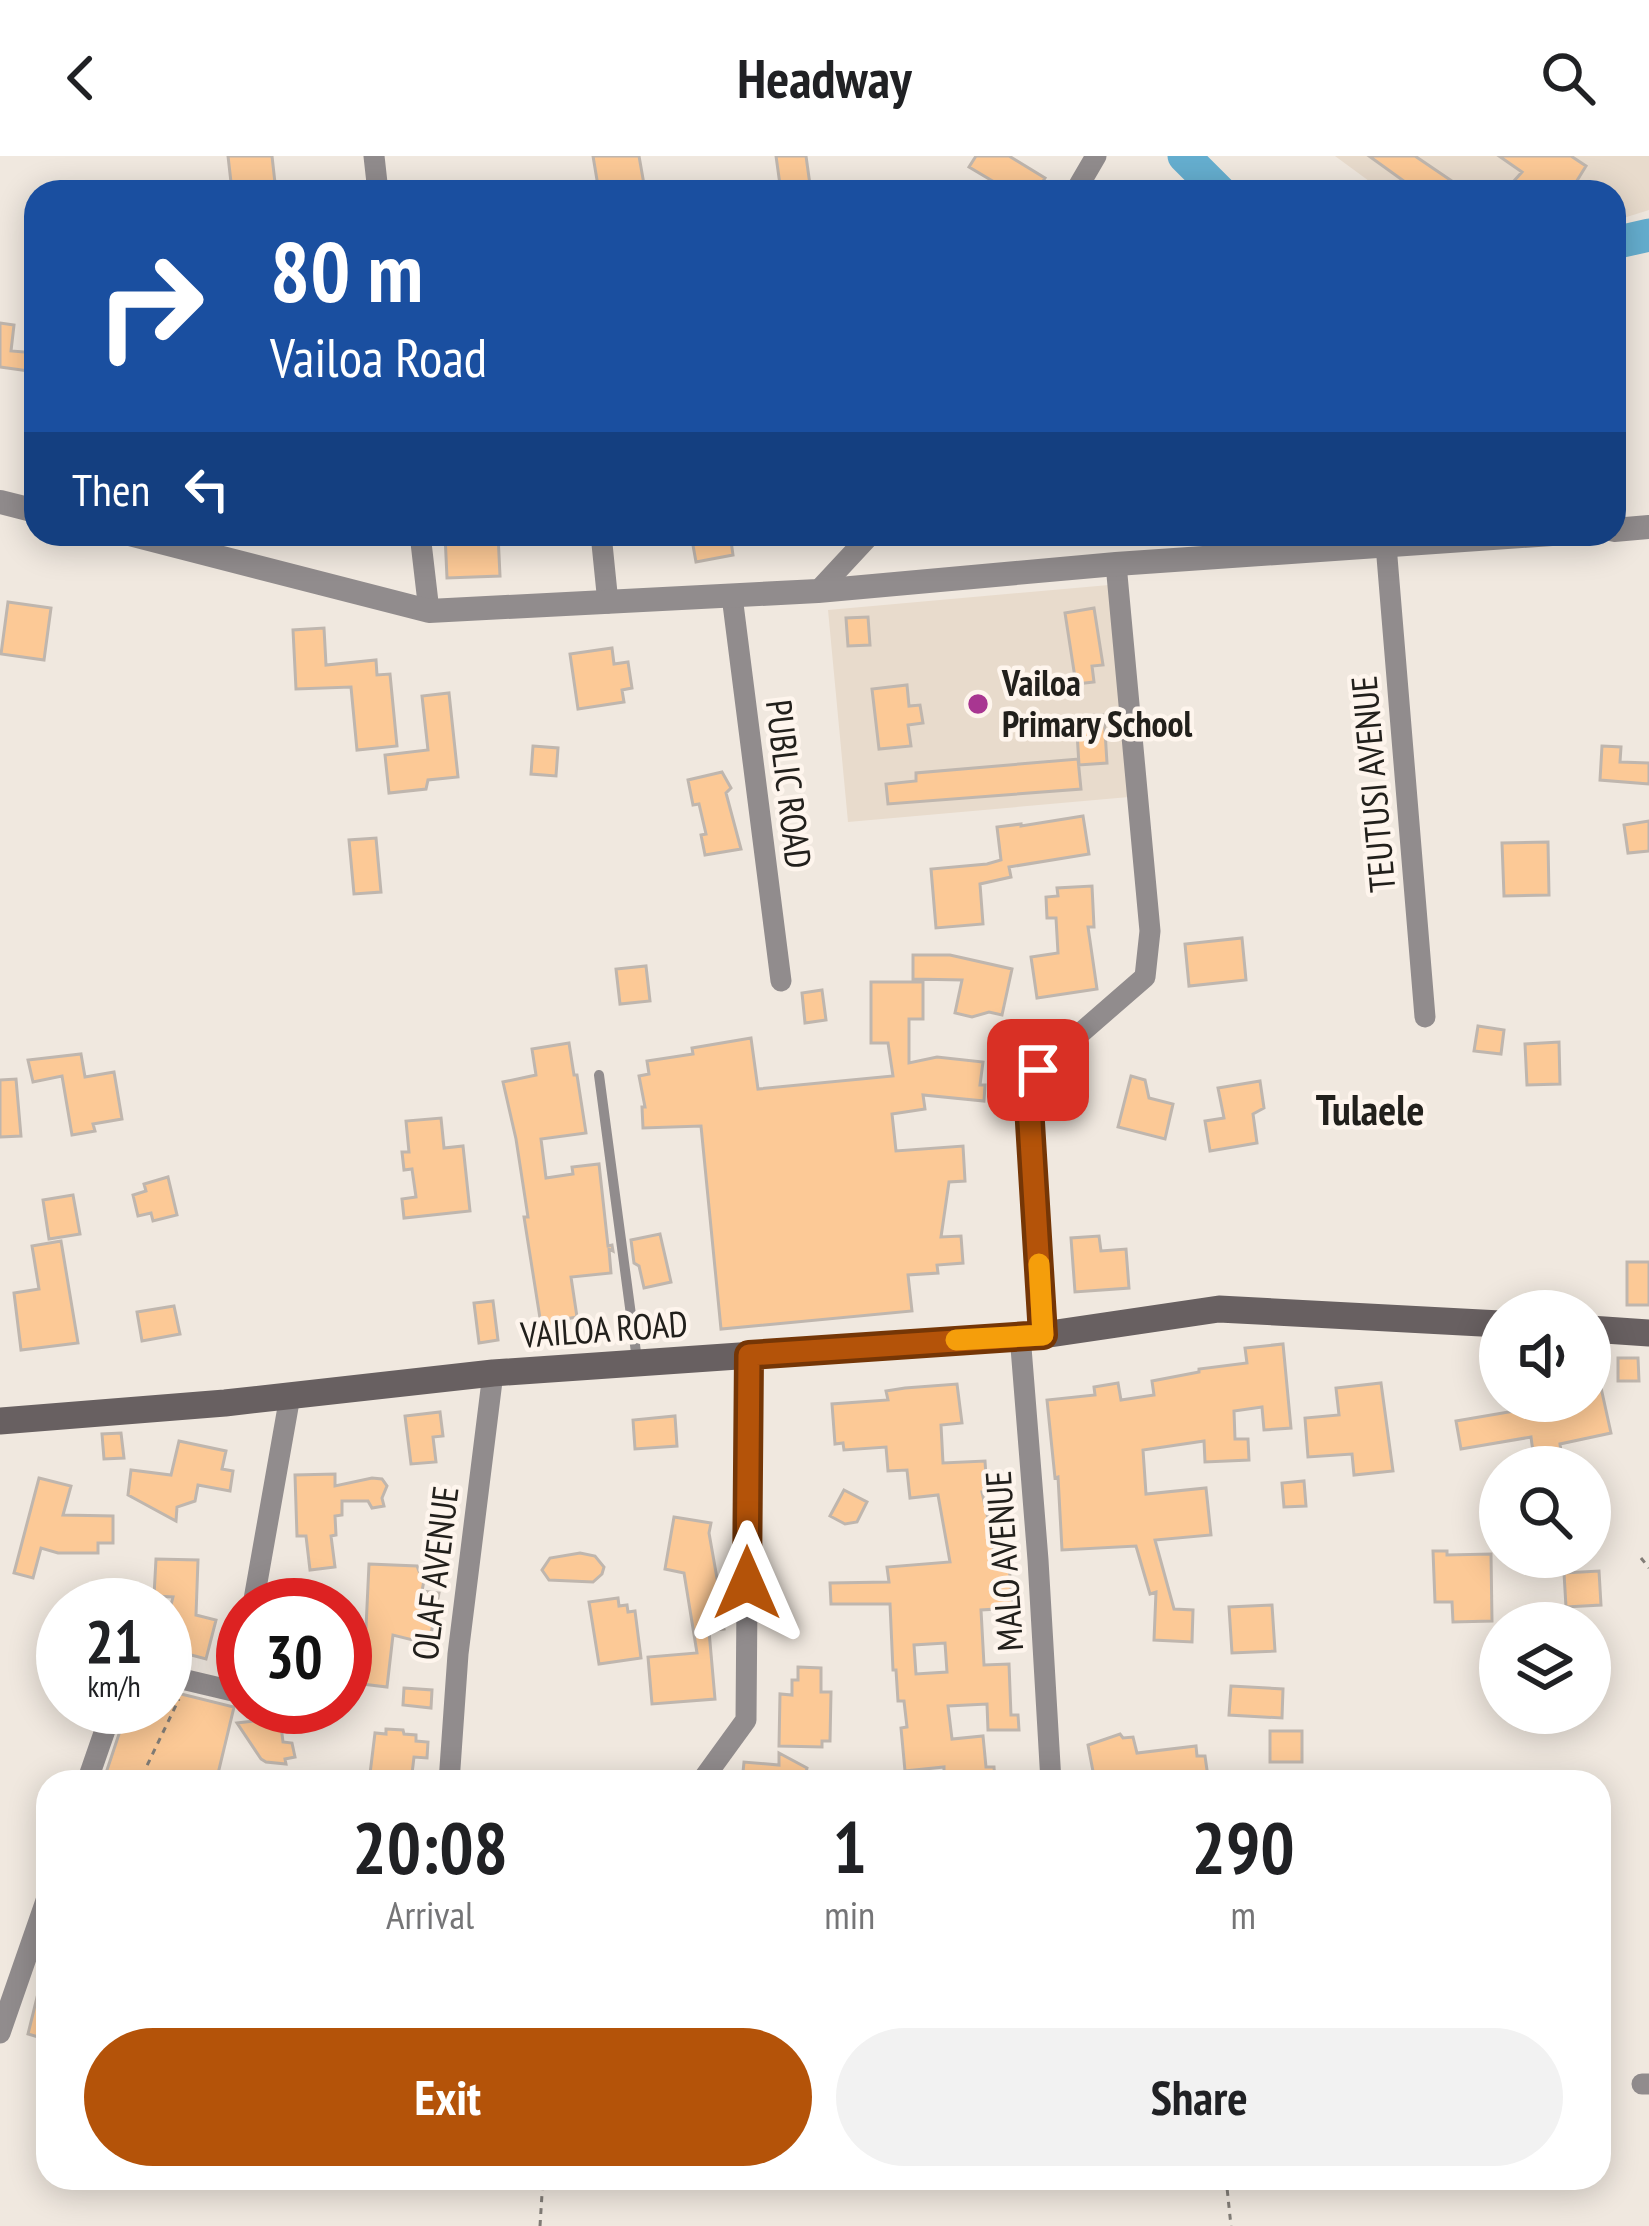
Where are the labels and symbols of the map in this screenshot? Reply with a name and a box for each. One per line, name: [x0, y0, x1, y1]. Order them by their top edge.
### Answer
place label: Vailoa Primary School: [1001, 659, 1193, 747]
street label: TEUTUSI AVENUE: [1340, 674, 1405, 894]
marker: Vailoa Primary School: [965, 691, 991, 717]
street label: PUBLIC ROAD: [756, 697, 823, 871]
pin: [987, 1019, 1089, 1121]
district label: Tulaele: [1316, 1082, 1424, 1137]
street label: VAILOA ROAD: [518, 1299, 689, 1358]
street label: MALO AVENUE: [974, 1469, 1033, 1653]
street label: OLAF AVENUE: [401, 1483, 468, 1663]
position arrow: [684, 1520, 810, 1646]
speed limit sign: 30: [216, 1578, 372, 1734]

